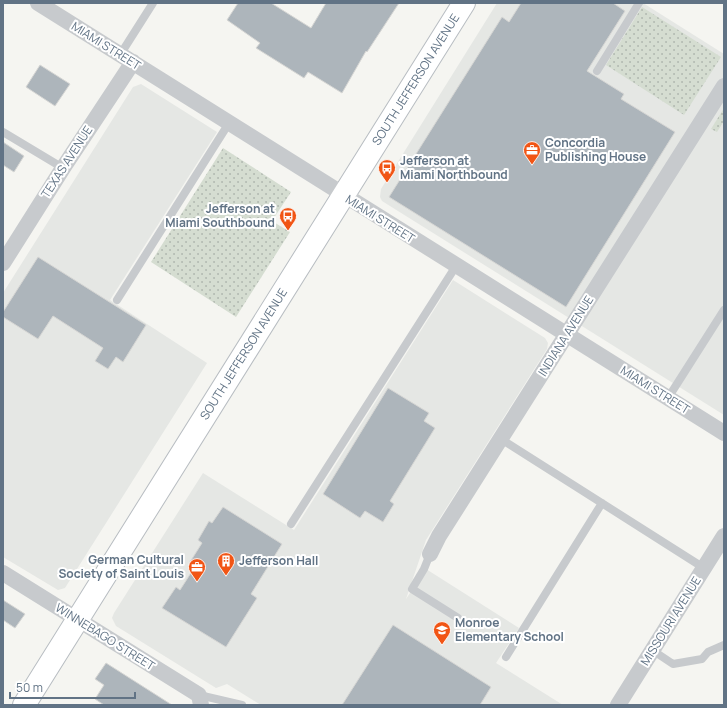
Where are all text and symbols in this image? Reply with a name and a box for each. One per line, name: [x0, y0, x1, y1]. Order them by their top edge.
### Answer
street label: SOUTH JEFFERSON AVENUE: [368, 10, 463, 148]
street label: MIAMI STREET: [68, 18, 145, 74]
street label: TEXAS AVENUE: [37, 122, 96, 201]
place label: Concordia Publishing House: [545, 134, 646, 165]
office icon: Concordia Publishing House: [522, 140, 542, 165]
place label: Jefferson at Miami Northbound: [400, 152, 508, 183]
bus stop icon: Jefferson at Miami Northbound: [377, 158, 397, 183]
street label: MIAMI STREET: [342, 191, 419, 247]
place label: Jefferson at Miami Southbound: [165, 200, 275, 231]
bus stop icon: Jefferson at Miami Southbound: [278, 206, 298, 231]
street label: SOUTH JEFFERSON AVENUE: [196, 285, 291, 423]
street label: INDIANA AVENUE: [534, 292, 597, 379]
street label: MIAMI STREET: [617, 362, 694, 418]
place label: German Cultural Society of Saint Louis: [58, 551, 184, 582]
building icon: Jefferson Hall: [216, 551, 236, 576]
place label: Jefferson Hall: [239, 552, 318, 569]
office icon: German Cultural Society of Saint Louis: [187, 557, 207, 582]
street label: MISSOURI AVENUE: [636, 573, 705, 669]
street label: WINNEBAGO STREET: [52, 599, 159, 675]
place label: Monroe Elementary School: [455, 614, 564, 645]
school or university icon: Monroe Elementary School: [432, 620, 452, 645]
scale bar: [10, 674, 135, 700]
text: 50 m: [16, 679, 43, 696]

